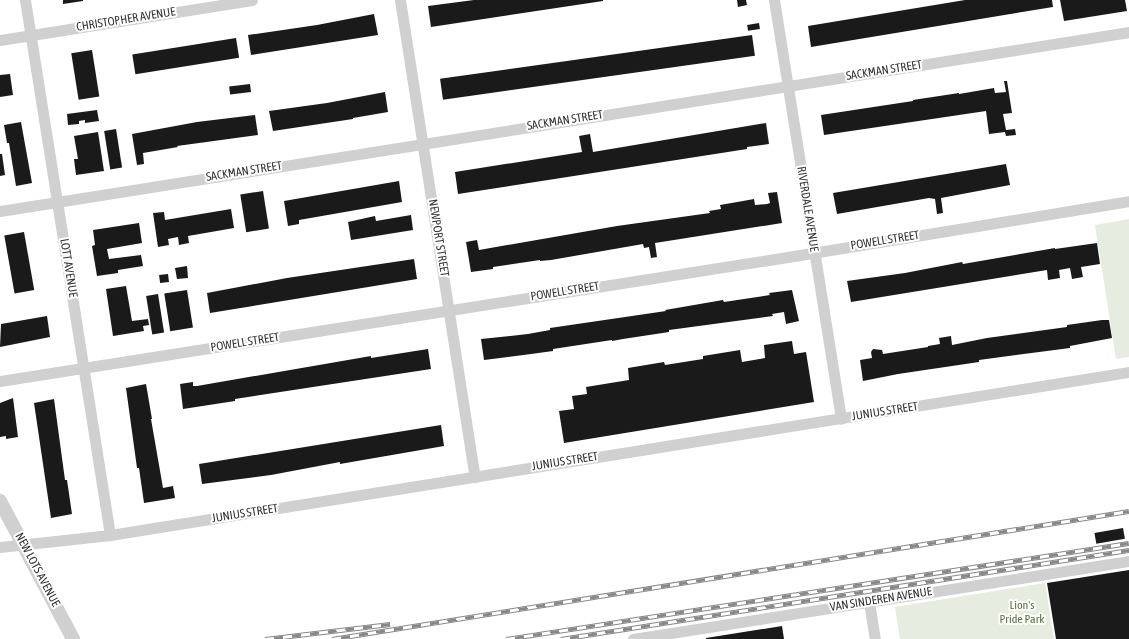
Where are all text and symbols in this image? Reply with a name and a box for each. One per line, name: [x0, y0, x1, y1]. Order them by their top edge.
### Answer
street label: CHRISTOPHER AVENUE: [75, 5, 177, 35]
street label: SACKMAN STREET: [845, 58, 923, 84]
street label: SACKMAN STREET: [526, 108, 604, 134]
street label: SACKMAN STREET: [205, 159, 283, 185]
street label: RIVERDALE AVENUE: [793, 165, 821, 253]
street label: NEWPORT STREET: [425, 198, 451, 278]
street label: POWELL STREET: [850, 228, 920, 254]
street label: LOTT AVENUE: [56, 238, 80, 298]
street label: POWELL STREET: [530, 279, 600, 305]
street label: POWELL STREET: [210, 330, 280, 356]
street label: JUNIUS STREET: [851, 400, 919, 424]
street label: JUNIUS STREET: [531, 450, 599, 474]
street label: JUNIUS STREET: [211, 502, 279, 526]
street label: NEW LOTS AVENUE: [11, 531, 63, 609]
street label: VAN SINDEREN AVENUE: [829, 585, 933, 615]
park label: Lion's Pride Park: [1000, 599, 1044, 627]

